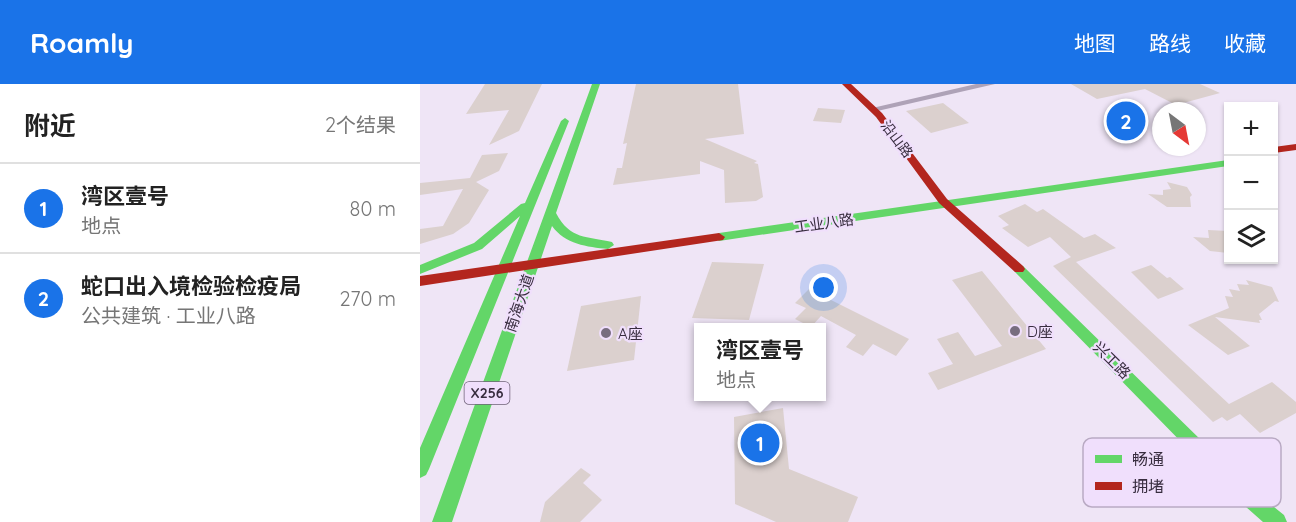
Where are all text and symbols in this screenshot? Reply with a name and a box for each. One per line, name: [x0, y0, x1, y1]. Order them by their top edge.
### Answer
text: Roamly: [30, 25, 134, 60]
text: 地图: [1074, 30, 1116, 56]
text: 路线: [1149, 30, 1191, 56]
text: 收藏: [1224, 30, 1266, 56]
pin: 2: [1106, 99, 1146, 144]
north arrow: [1152, 102, 1206, 156]
map controls: [1224, 102, 1278, 264]
button: +: [1224, 102, 1278, 156]
text: 附近: [24, 109, 76, 142]
text: 2个结果: [325, 112, 396, 137]
street label: 沿山路: [877, 117, 917, 161]
button: −: [1224, 156, 1278, 210]
text: 湾区壹号: [81, 182, 169, 210]
text: 1: [40, 196, 47, 221]
text: 80 m: [350, 196, 396, 221]
street label: 工业八路: [793, 209, 855, 237]
button: layers: [1224, 210, 1278, 264]
text: 地点: [81, 213, 121, 238]
text: 蛇口出入境检验检疫局: [81, 272, 301, 300]
street label: 南海大道: [500, 272, 538, 334]
your location: [809, 273, 838, 302]
text: 2: [38, 286, 49, 311]
text: 270 m: [339, 286, 396, 311]
text: 公共建筑 · 工业八路: [81, 303, 256, 328]
place label: D座: [1027, 322, 1053, 341]
popup: [694, 323, 826, 401]
place label: A座: [618, 324, 643, 343]
marker: D座: [1008, 324, 1022, 338]
marker: A座: [599, 326, 613, 340]
text: 湾区壹号: [716, 336, 804, 364]
street label: 兴工路: [1089, 337, 1135, 383]
text: 地点: [716, 367, 756, 392]
road number: X256: [464, 382, 510, 404]
pin: 1: [740, 420, 780, 466]
legend: [1083, 438, 1281, 507]
text: 畅通: [1132, 449, 1164, 469]
text: 拥堵: [1132, 476, 1164, 496]

